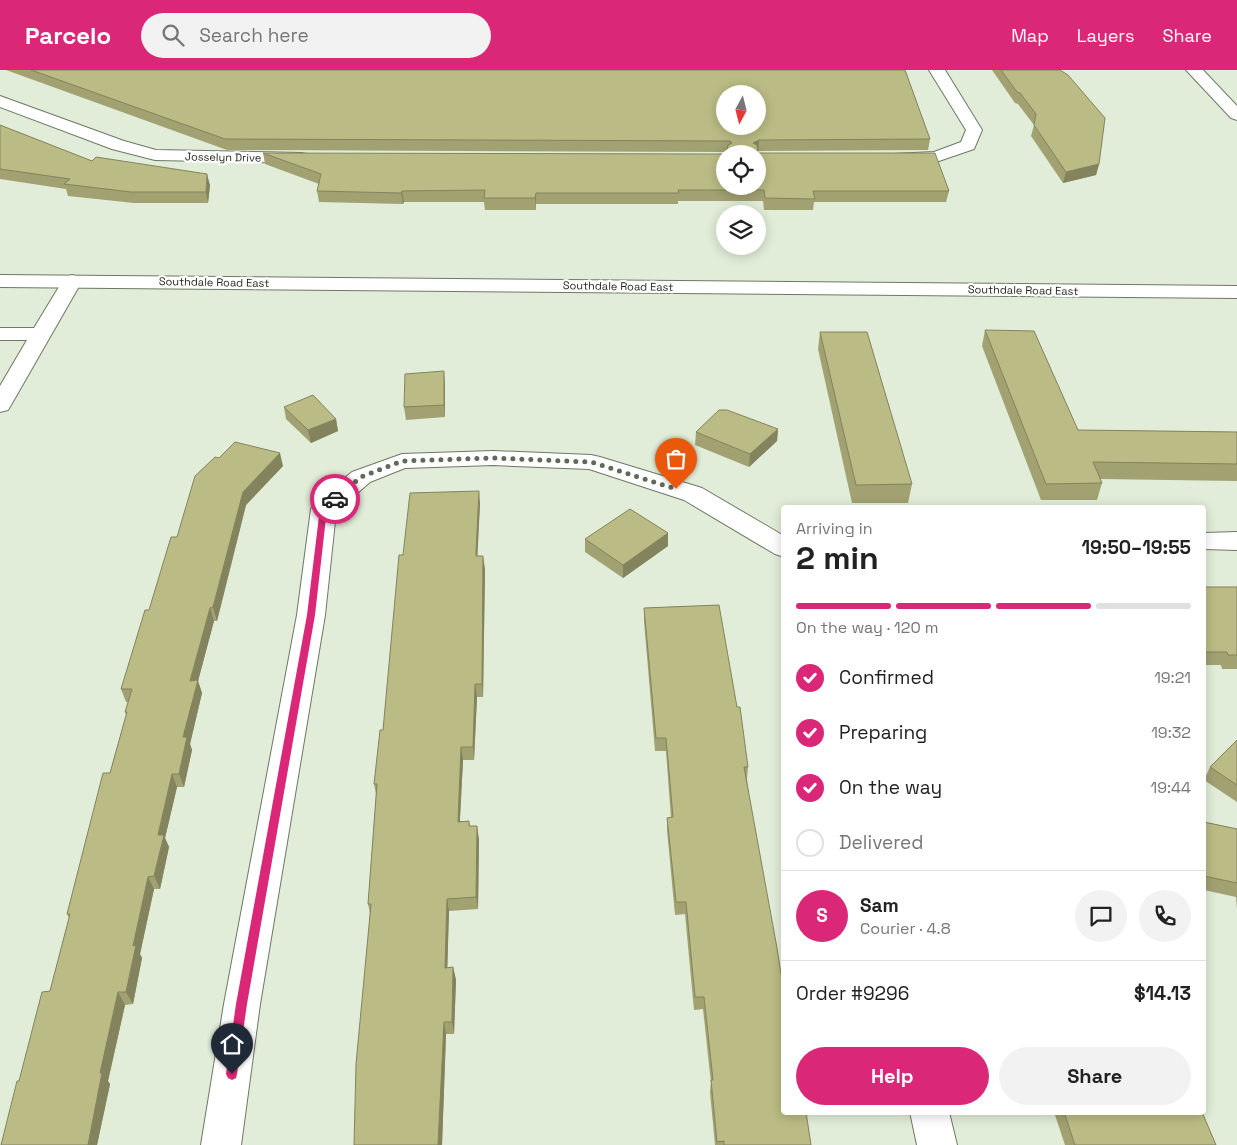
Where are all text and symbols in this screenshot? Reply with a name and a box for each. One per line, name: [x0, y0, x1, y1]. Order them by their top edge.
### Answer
search box: [141, 13, 491, 58]
text: Parcelo: [25, 20, 111, 51]
icon: search: [159, 21, 187, 49]
text: Search here: [199, 23, 309, 48]
text: Map: [1011, 24, 1049, 47]
text: Layers: [1077, 24, 1134, 47]
text: Share: [1162, 24, 1212, 47]
north arrow: [716, 85, 766, 135]
map controls: [716, 85, 766, 255]
button: locate: [716, 145, 766, 195]
street label: Josselyn Drive: [185, 149, 261, 165]
button: layers: [716, 205, 766, 255]
street label: Southdale Road East: [159, 274, 269, 290]
street label: Southdale Road East: [563, 278, 673, 294]
street label: Southdale Road East: [968, 282, 1078, 298]
pin: [655, 438, 697, 489]
icon: bag: [662, 445, 690, 473]
courier: [310, 474, 360, 524]
icon: car: [321, 485, 349, 513]
text: Arriving in: [796, 518, 873, 539]
text: 19:50–19:55: [1081, 535, 1191, 560]
text: 2 min: [796, 538, 879, 578]
text: On the way · 120 m: [796, 617, 939, 638]
icon: check: [796, 664, 824, 692]
text: Confirmed: [839, 665, 934, 690]
text: 19:21: [1154, 667, 1191, 688]
icon: check: [796, 719, 824, 747]
text: Preparing: [839, 720, 927, 745]
text: 19:32: [1151, 722, 1191, 743]
icon: check: [796, 774, 824, 802]
text: On the way: [839, 775, 942, 800]
text: 19:44: [1150, 777, 1191, 798]
text: Delivered: [839, 830, 924, 855]
button: chat: [1075, 890, 1127, 942]
button: phone: [1139, 890, 1191, 942]
text: Sam: [860, 893, 899, 918]
text: S: [816, 903, 828, 928]
text: Courier · 4.8: [860, 918, 951, 939]
text: Order #9296: [796, 981, 909, 1006]
text: $14.13: [1134, 981, 1191, 1006]
pin: [211, 1023, 253, 1074]
icon: home: [218, 1030, 246, 1058]
button: Help: [796, 1047, 989, 1105]
button: Share: [999, 1047, 1191, 1105]

